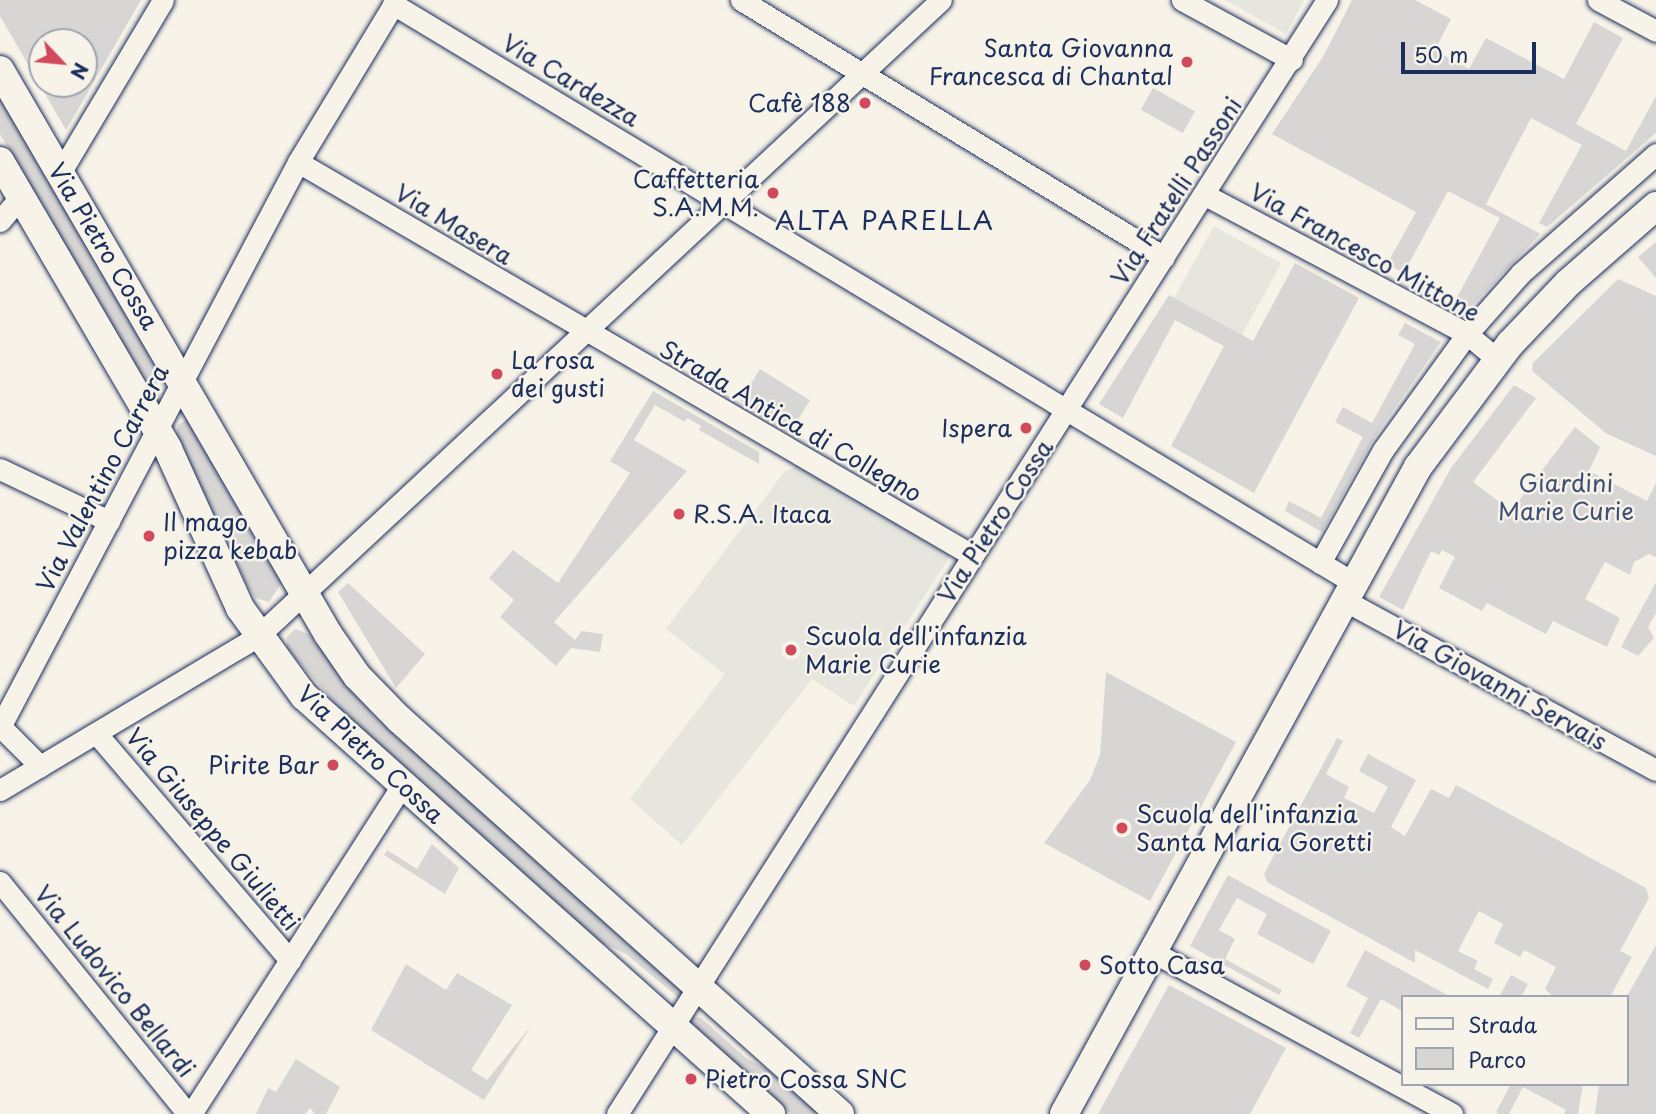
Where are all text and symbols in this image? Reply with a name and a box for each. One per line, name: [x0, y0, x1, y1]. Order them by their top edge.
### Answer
north arrow: [28, 28, 98, 98]
scale bar: [1404, 28, 1539, 72]
street label: Via Cardezza: [499, 29, 643, 131]
place label: Santa Giovanna Francesca di Chantal: [927, 34, 1173, 90]
text: 50 m: [1414, 38, 1468, 70]
marker: Santa Giovanna Francesca di Chantal: [1179, 54, 1195, 70]
text: N: [64, 58, 96, 84]
place label: Cafè 188: [748, 89, 851, 117]
street label: Via Fratelli Passoni: [1105, 92, 1247, 290]
marker: Cafè 188: [857, 95, 873, 111]
street label: Via Pietro Cossa: [43, 158, 165, 334]
place label: Caffetteria S.A.M.M.: [633, 165, 759, 221]
street label: Via Francesco Mittone: [1246, 177, 1484, 327]
street label: Via Masera: [390, 178, 518, 270]
marker: Caffetteria S.A.M.M.: [765, 185, 781, 201]
district label: ALTA PARELLA: [778, 204, 992, 236]
street label: Strada Antica di Collegno: [654, 334, 928, 508]
place label: La rosa dei gusti: [511, 346, 606, 402]
street label: Via Valentino Carrera: [30, 360, 174, 596]
marker: La rosa dei gusti: [489, 366, 505, 382]
place label: Ispera: [941, 414, 1012, 442]
marker: Ispera: [1018, 420, 1034, 436]
street label: Via Pietro Cossa: [932, 434, 1058, 608]
park label: Giardini Marie Curie: [1497, 469, 1635, 525]
place label: R.S.A. Itaca: [693, 500, 830, 528]
marker: R.S.A. Itaca: [671, 506, 687, 522]
place label: Il mago pizza kebab: [163, 508, 298, 564]
marker: Il mago pizza kebab: [141, 528, 157, 544]
street label: Via Giovanni Servais: [1388, 614, 1612, 756]
place label: Scuola dell'infanzia Marie Curie: [805, 622, 1029, 678]
marker: Scuola dell'infanzia Marie Curie: [783, 642, 799, 658]
street label: Via Pietro Cossa: [292, 679, 450, 829]
street label: Via Giuseppe Giulietti: [120, 722, 306, 936]
place label: Pirite Bar: [208, 751, 319, 779]
marker: Pirite Bar: [325, 757, 341, 773]
place label: Scuola dell'infanzia Santa Maria Goretti: [1136, 800, 1373, 856]
marker: Scuola dell'infanzia Santa Maria Goretti: [1114, 820, 1130, 836]
street label: Via Ludovico Bellardi: [28, 879, 202, 1083]
place label: Sotto Casa: [1099, 951, 1226, 979]
marker: Sotto Casa: [1077, 957, 1093, 973]
legend: [1400, 995, 1628, 1086]
text: Strada: [1468, 1008, 1537, 1040]
text: Parco: [1468, 1043, 1526, 1075]
place label: Pietro Cossa SNC: [705, 1065, 908, 1093]
marker: Pietro Cossa SNC: [683, 1071, 699, 1087]

